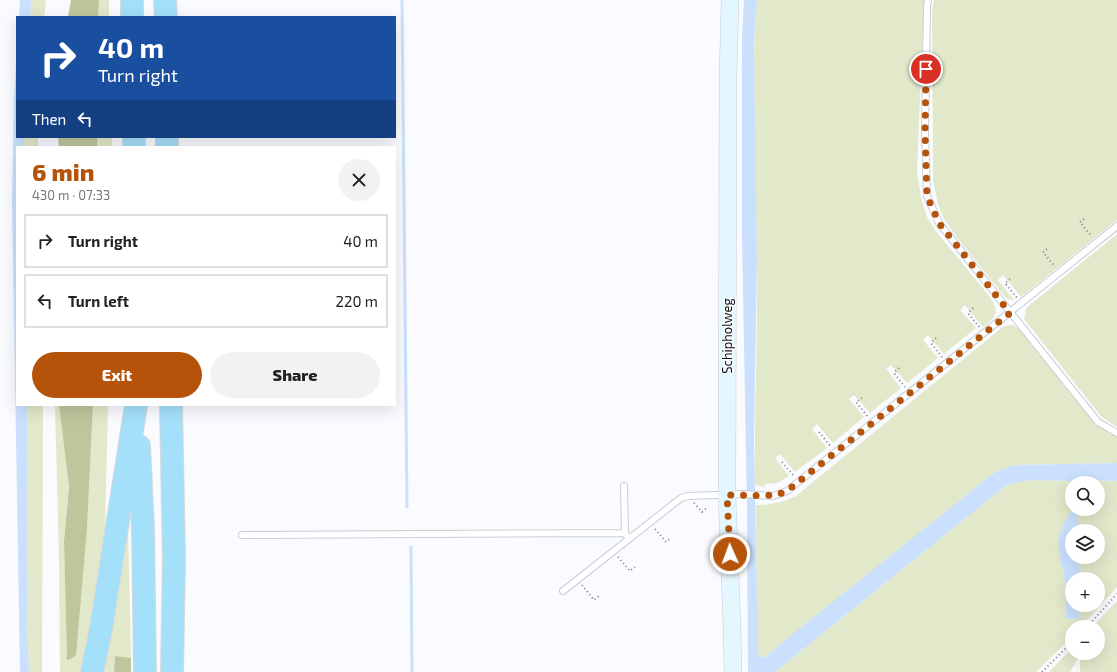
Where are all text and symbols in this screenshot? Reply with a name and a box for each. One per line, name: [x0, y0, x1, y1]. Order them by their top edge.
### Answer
text: 40 m: [98, 30, 164, 64]
icon: right: [32, 32, 84, 84]
pin: [909, 52, 943, 86]
icon: arrive: [915, 58, 937, 80]
text: Turn right: [98, 64, 178, 86]
icon: left: [74, 108, 96, 130]
text: Then: [32, 110, 66, 128]
text: 6 min: [32, 157, 94, 186]
button: close: [338, 159, 380, 201]
text: 430 m · 07:33: [32, 187, 110, 203]
icon: right: [34, 230, 56, 252]
text: Turn right: [68, 232, 138, 250]
text: 40 m: [343, 232, 378, 250]
icon: left: [34, 290, 56, 312]
text: Turn left: [68, 292, 129, 310]
text: 220 m: [336, 292, 378, 310]
street label: Schipholweg: [719, 298, 735, 374]
button: Exit: [32, 352, 202, 398]
button: Share: [210, 352, 380, 398]
map controls: [1065, 476, 1105, 660]
button: search: [1065, 476, 1105, 516]
button: layers: [1065, 524, 1105, 564]
position arrow: [709, 533, 751, 575]
button: +: [1065, 572, 1105, 612]
button: −: [1065, 620, 1105, 660]

